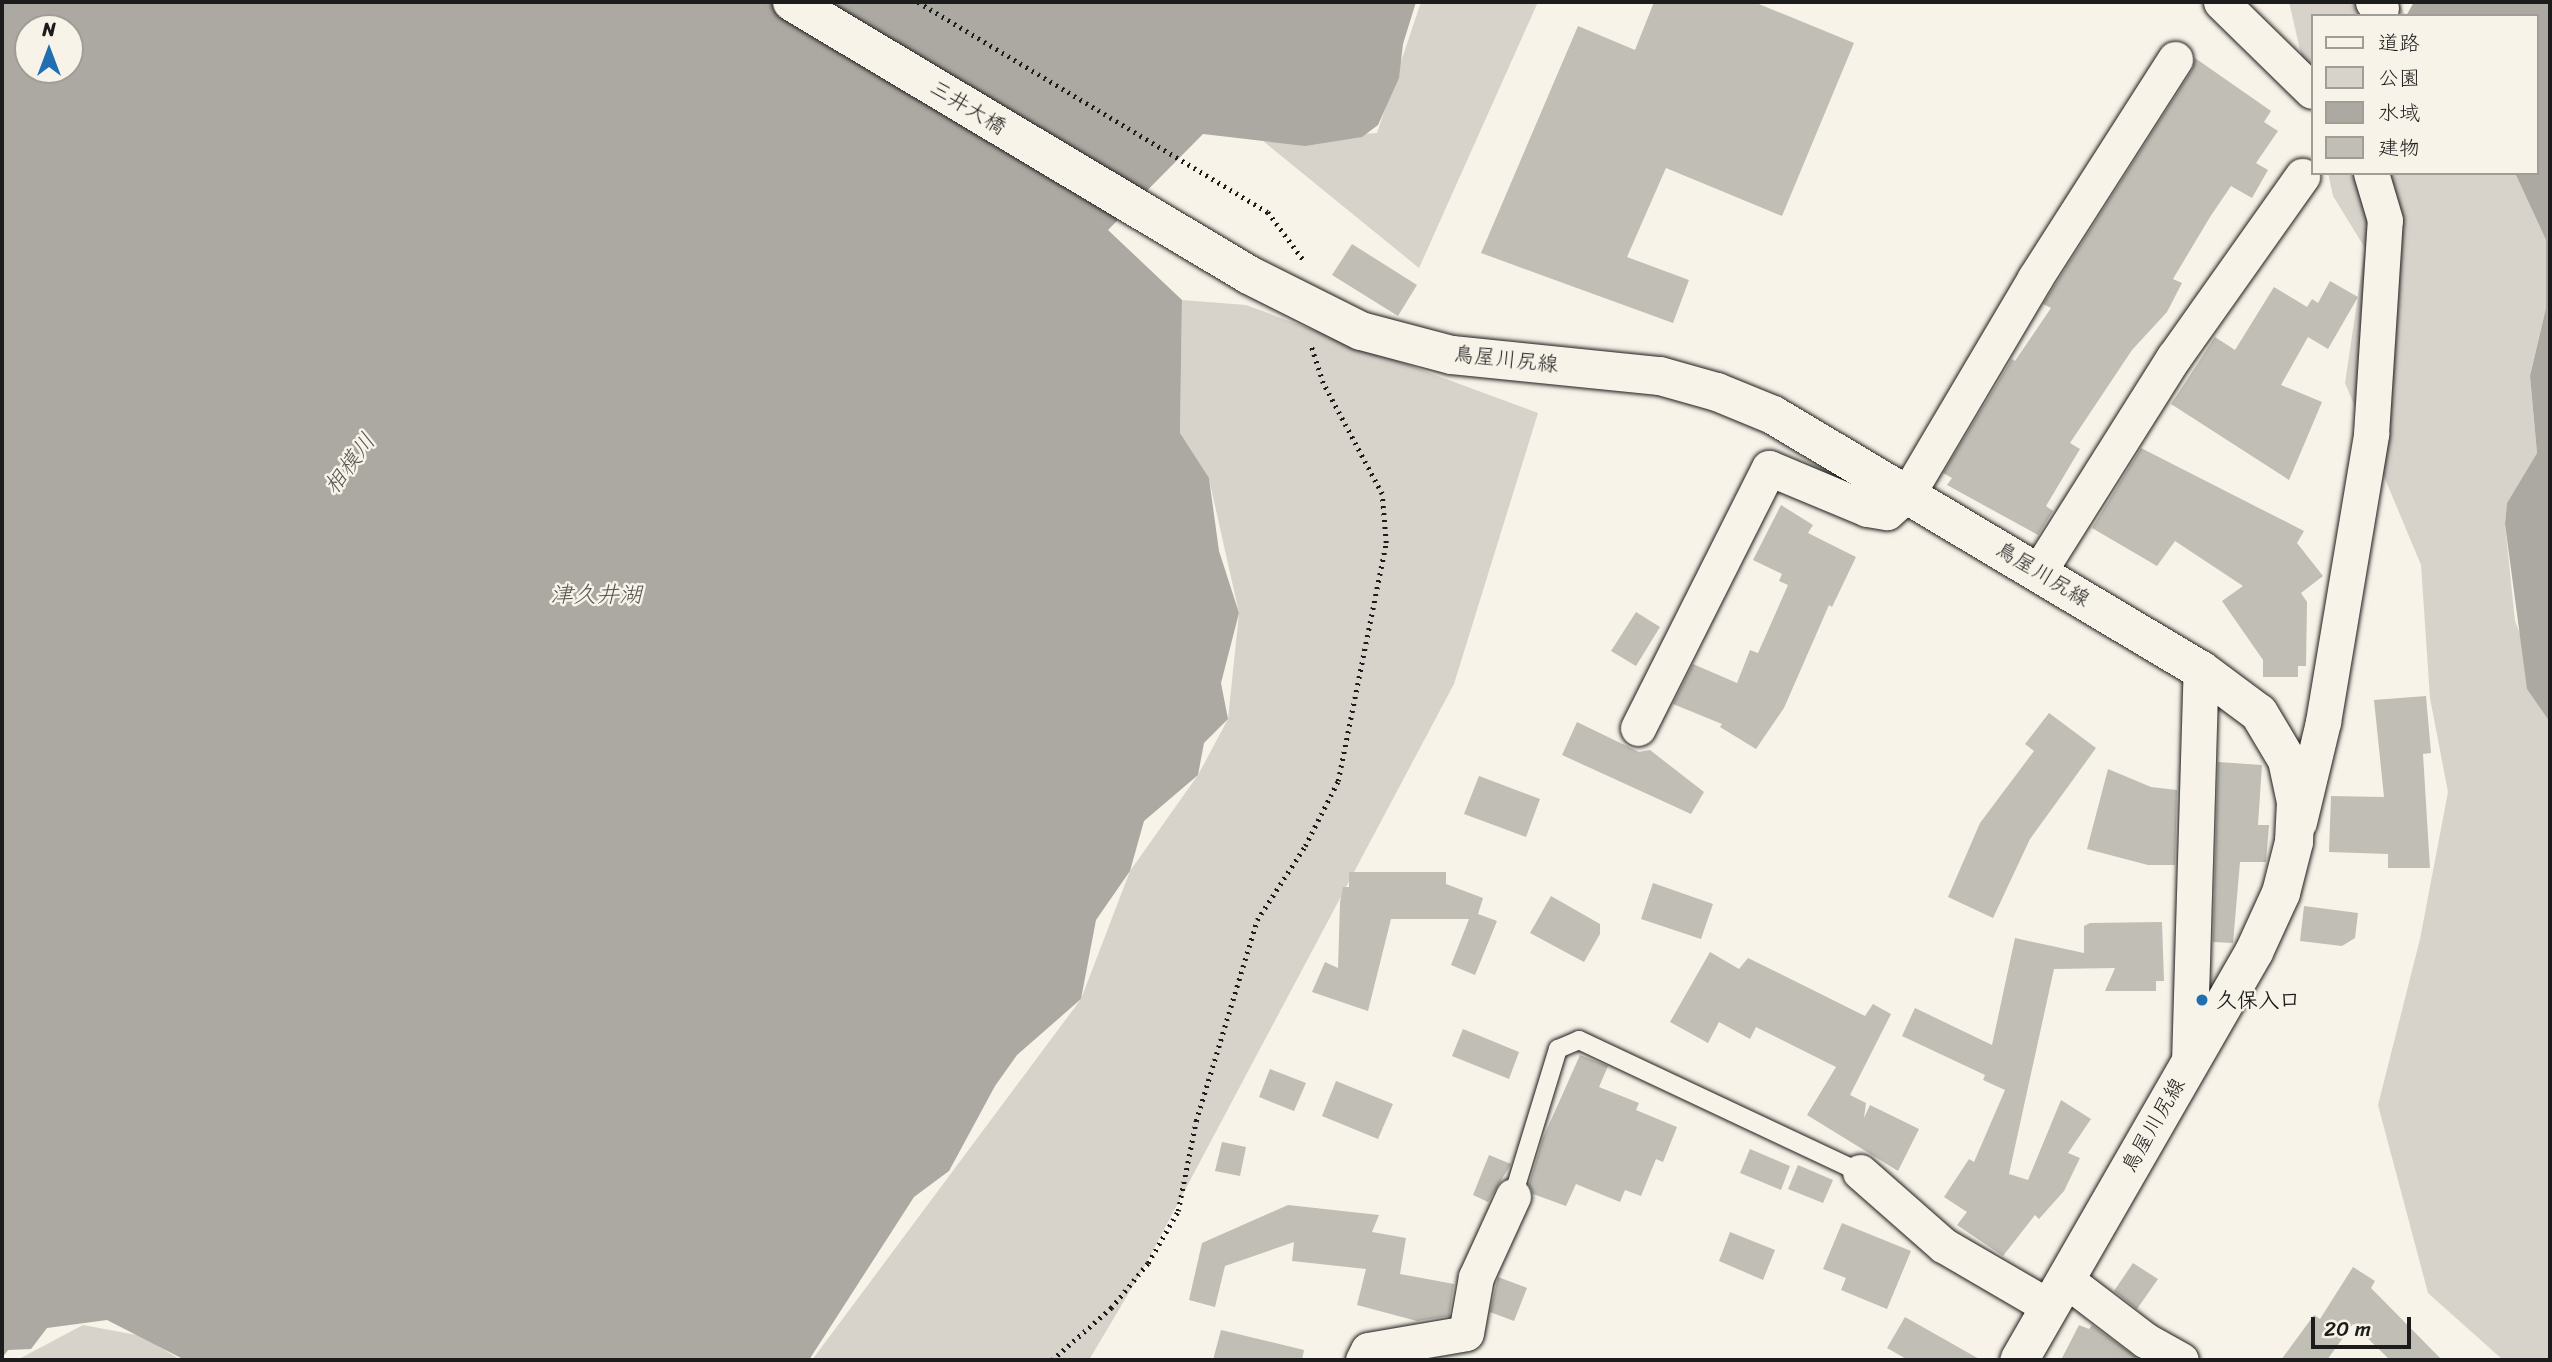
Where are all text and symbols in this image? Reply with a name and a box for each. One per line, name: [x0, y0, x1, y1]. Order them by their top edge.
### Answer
text: N: [42, 13, 56, 46]
north arrow: [14, 14, 84, 84]
legend: [2310, 14, 2538, 175]
text: 道路: [2378, 24, 2420, 62]
text: 公園: [2378, 59, 2420, 97]
street label: 三井大橋: [926, 75, 1010, 139]
text: 水域: [2378, 94, 2420, 132]
text: 建物: [2378, 129, 2420, 167]
street label: 鳥屋川尻線: [1452, 341, 1560, 377]
water label: 相模川: [318, 428, 382, 500]
street label: 鳥屋川尻線: [1992, 536, 2094, 612]
water label: 津久井湖: [550, 581, 642, 609]
place label: 久保入口: [2216, 987, 2300, 1013]
marker: 久保入口: [2194, 992, 2210, 1008]
street label: 鳥屋川尻線: [2116, 1073, 2190, 1177]
scale bar: [2314, 1302, 2414, 1346]
text: 20 m: [2324, 1310, 2371, 1348]

